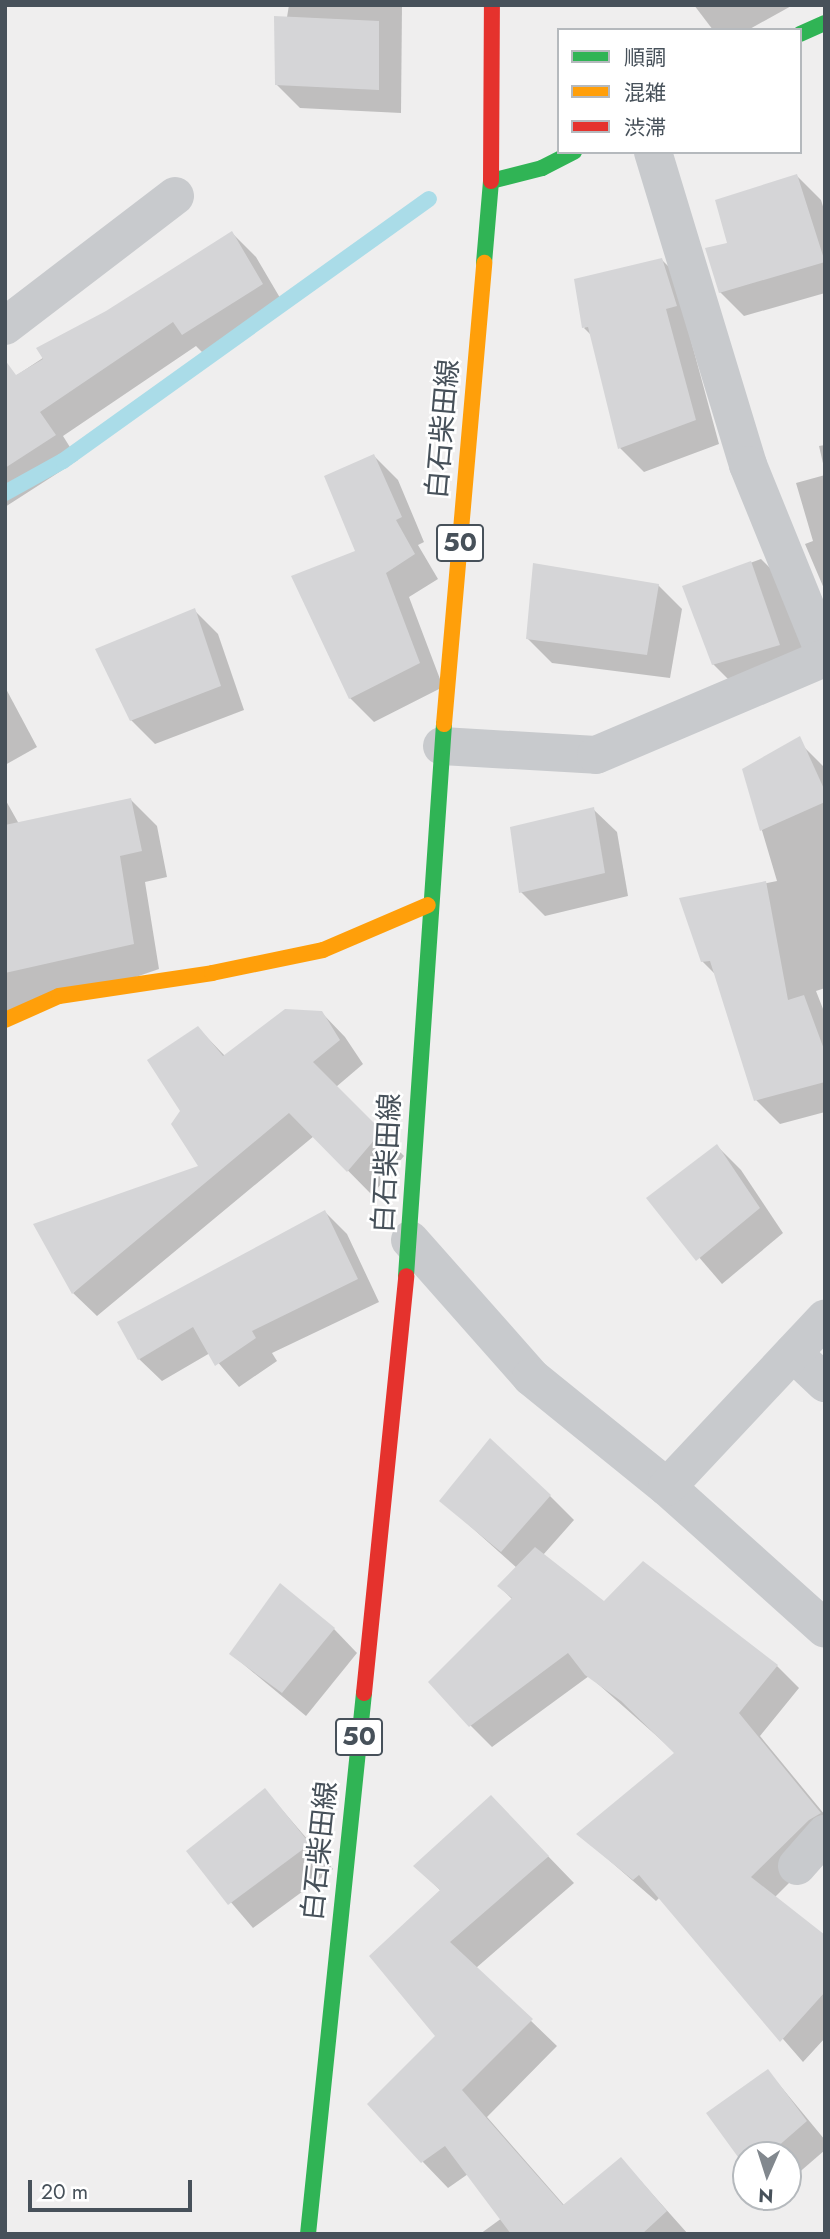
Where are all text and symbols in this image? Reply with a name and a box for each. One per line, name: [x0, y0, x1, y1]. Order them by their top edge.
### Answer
legend: [557, 28, 802, 154]
text: 順調: [624, 43, 666, 73]
text: 混雑: [624, 78, 666, 108]
text: 渋滞: [624, 113, 666, 143]
street label: 白石柴田線: [420, 358, 466, 500]
road number: 50: [435, 520, 484, 566]
street label: 白石柴田線: [367, 1092, 407, 1234]
road number: 50: [334, 1714, 384, 1760]
street label: 白石柴田線: [296, 1780, 344, 1922]
north arrow: [732, 2141, 802, 2211]
scale bar: [32, 2166, 196, 2210]
text: 20 m: [41, 2177, 88, 2207]
text: N: [758, 2182, 774, 2209]

